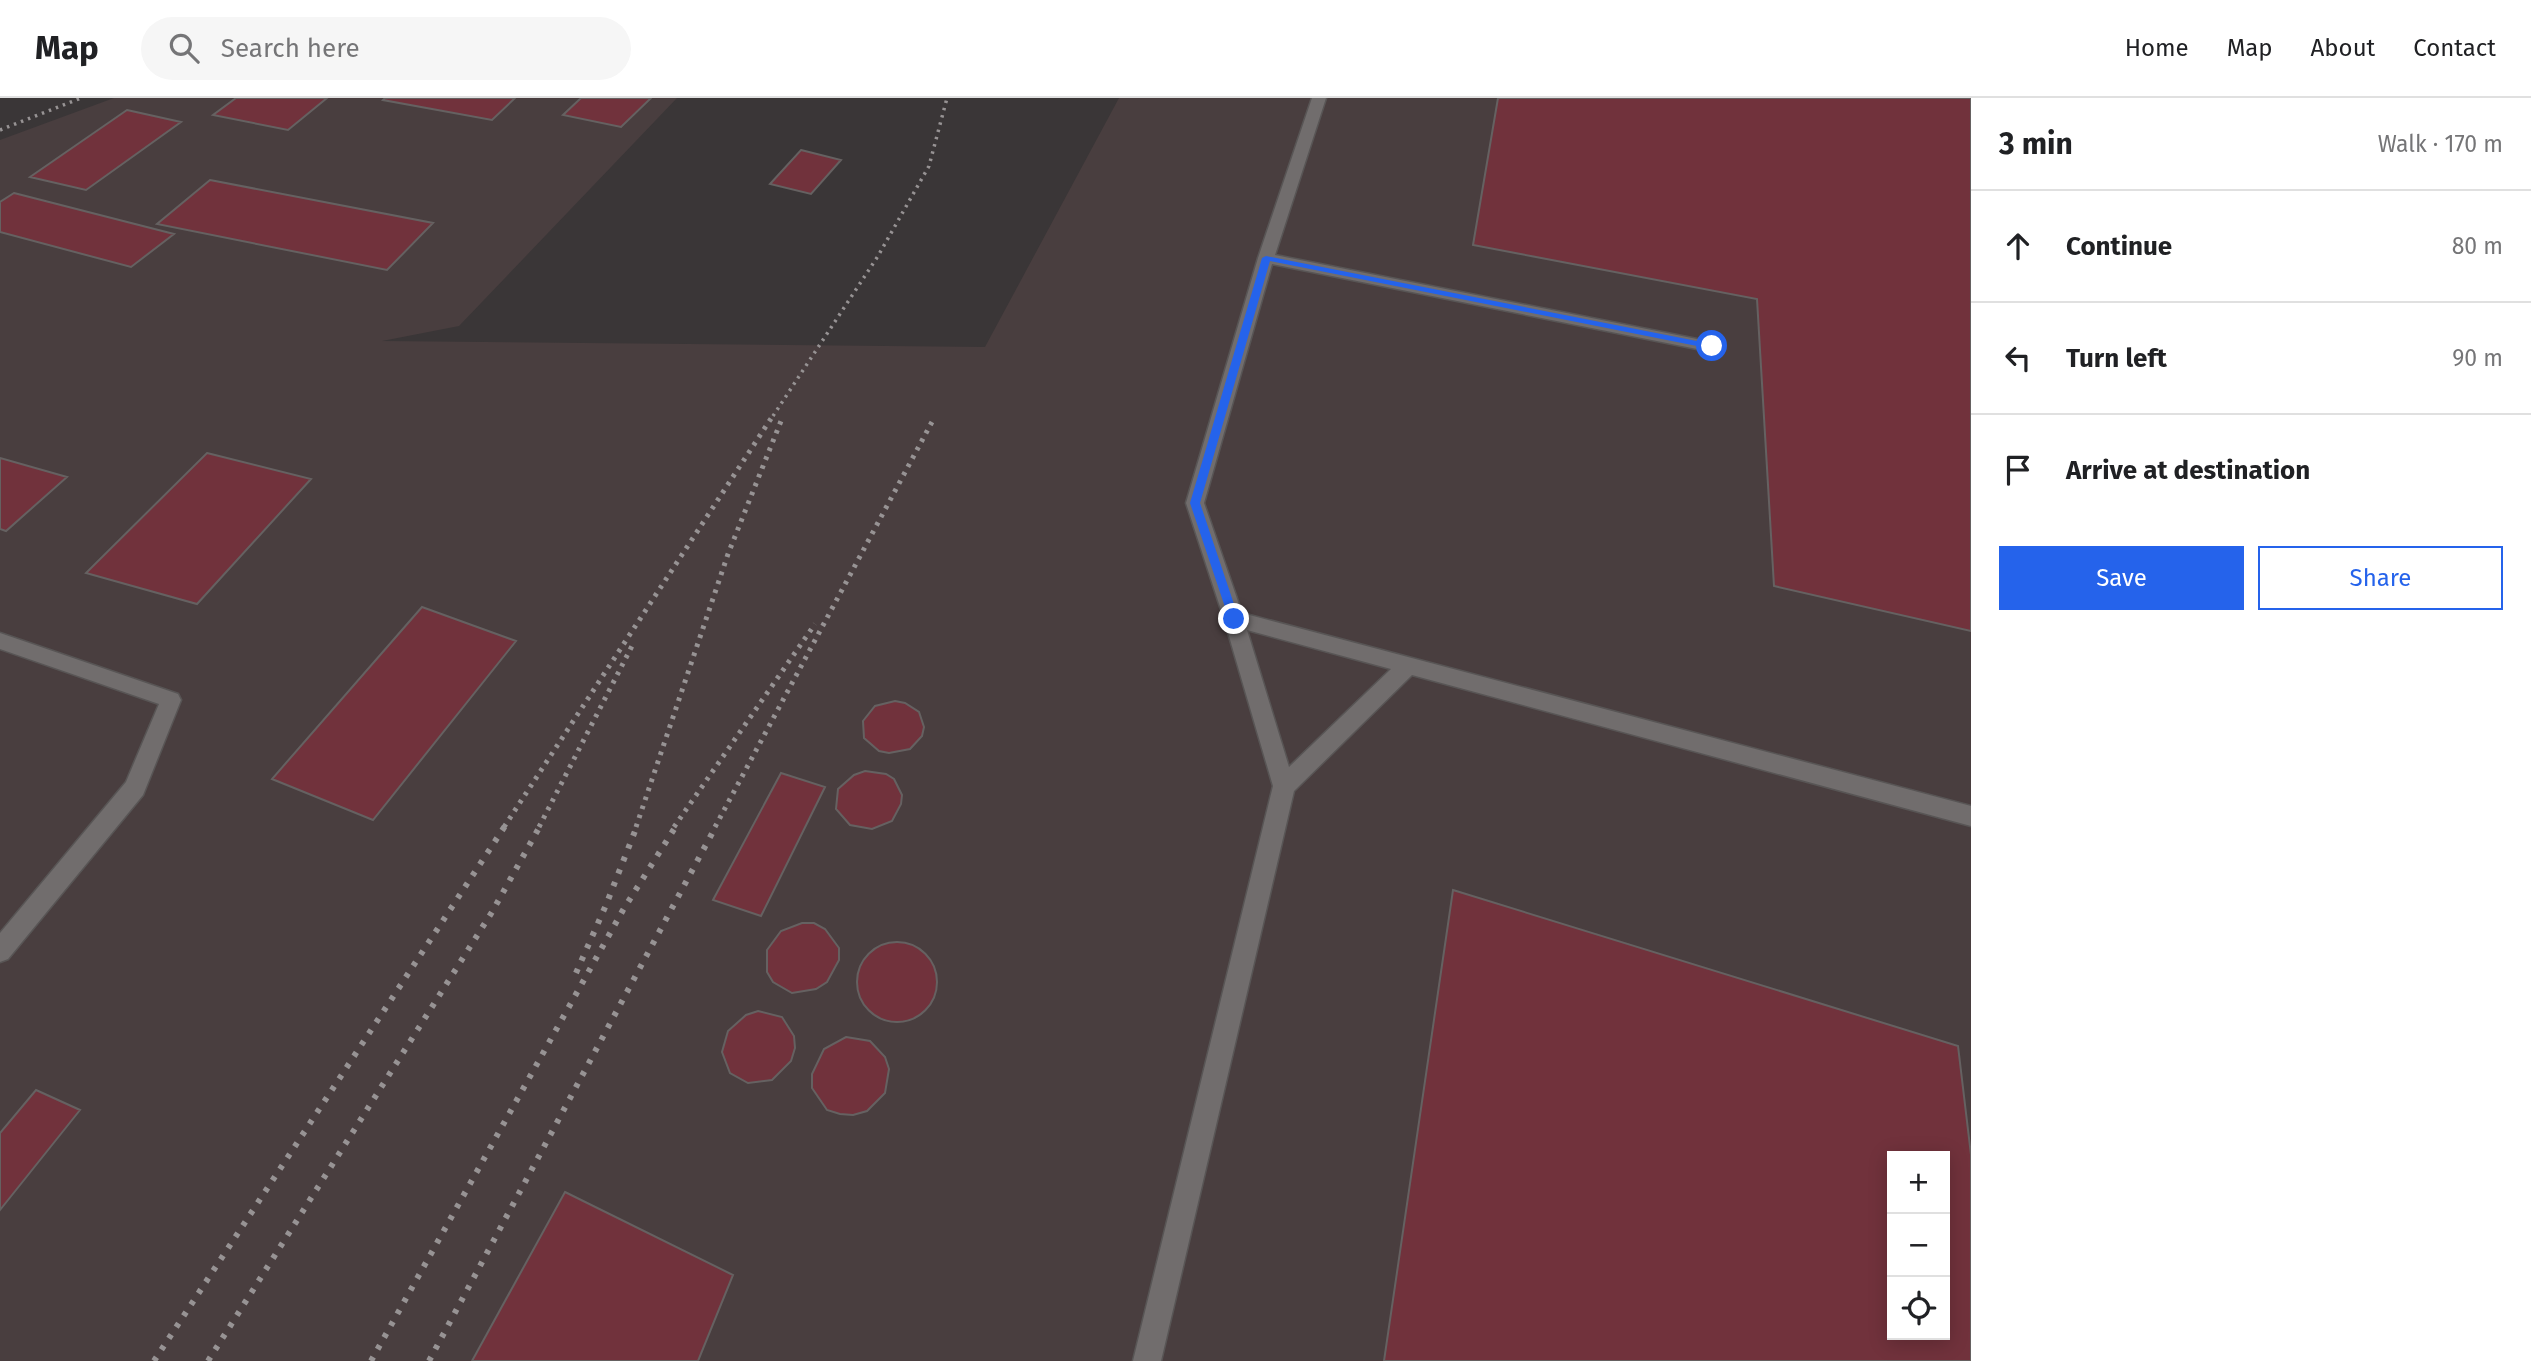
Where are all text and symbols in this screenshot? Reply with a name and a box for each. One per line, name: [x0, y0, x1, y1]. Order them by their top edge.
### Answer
search box: [141, 17, 631, 80]
text: Map: [35, 28, 99, 68]
icon: search: [165, 29, 203, 67]
text: Search here: [221, 33, 360, 64]
text: Home: [2125, 34, 2189, 62]
text: Map: [2227, 34, 2273, 62]
text: About: [2311, 34, 2375, 62]
text: Contact: [2413, 34, 2496, 62]
text: 3 min: [1999, 126, 2073, 162]
text: Walk · 170 m: [2378, 130, 2503, 158]
icon: ahead: [1999, 227, 2037, 265]
text: Continue: [2066, 231, 2172, 262]
text: 80 m: [2452, 232, 2503, 260]
route start: [1696, 330, 1727, 361]
icon: left: [1999, 339, 2037, 377]
text: Turn left: [2066, 343, 2167, 374]
text: 90 m: [2452, 344, 2503, 372]
icon: arrive: [1999, 451, 2037, 489]
text: Arrive at destination: [2066, 455, 2310, 486]
button: Save: [1999, 546, 2244, 610]
button: Share: [2258, 546, 2503, 610]
route end: [1218, 603, 1249, 634]
map controls: [1887, 1151, 1950, 1340]
button: +: [1887, 1151, 1950, 1214]
button: −: [1887, 1214, 1950, 1277]
button: locate: [1887, 1277, 1950, 1340]

